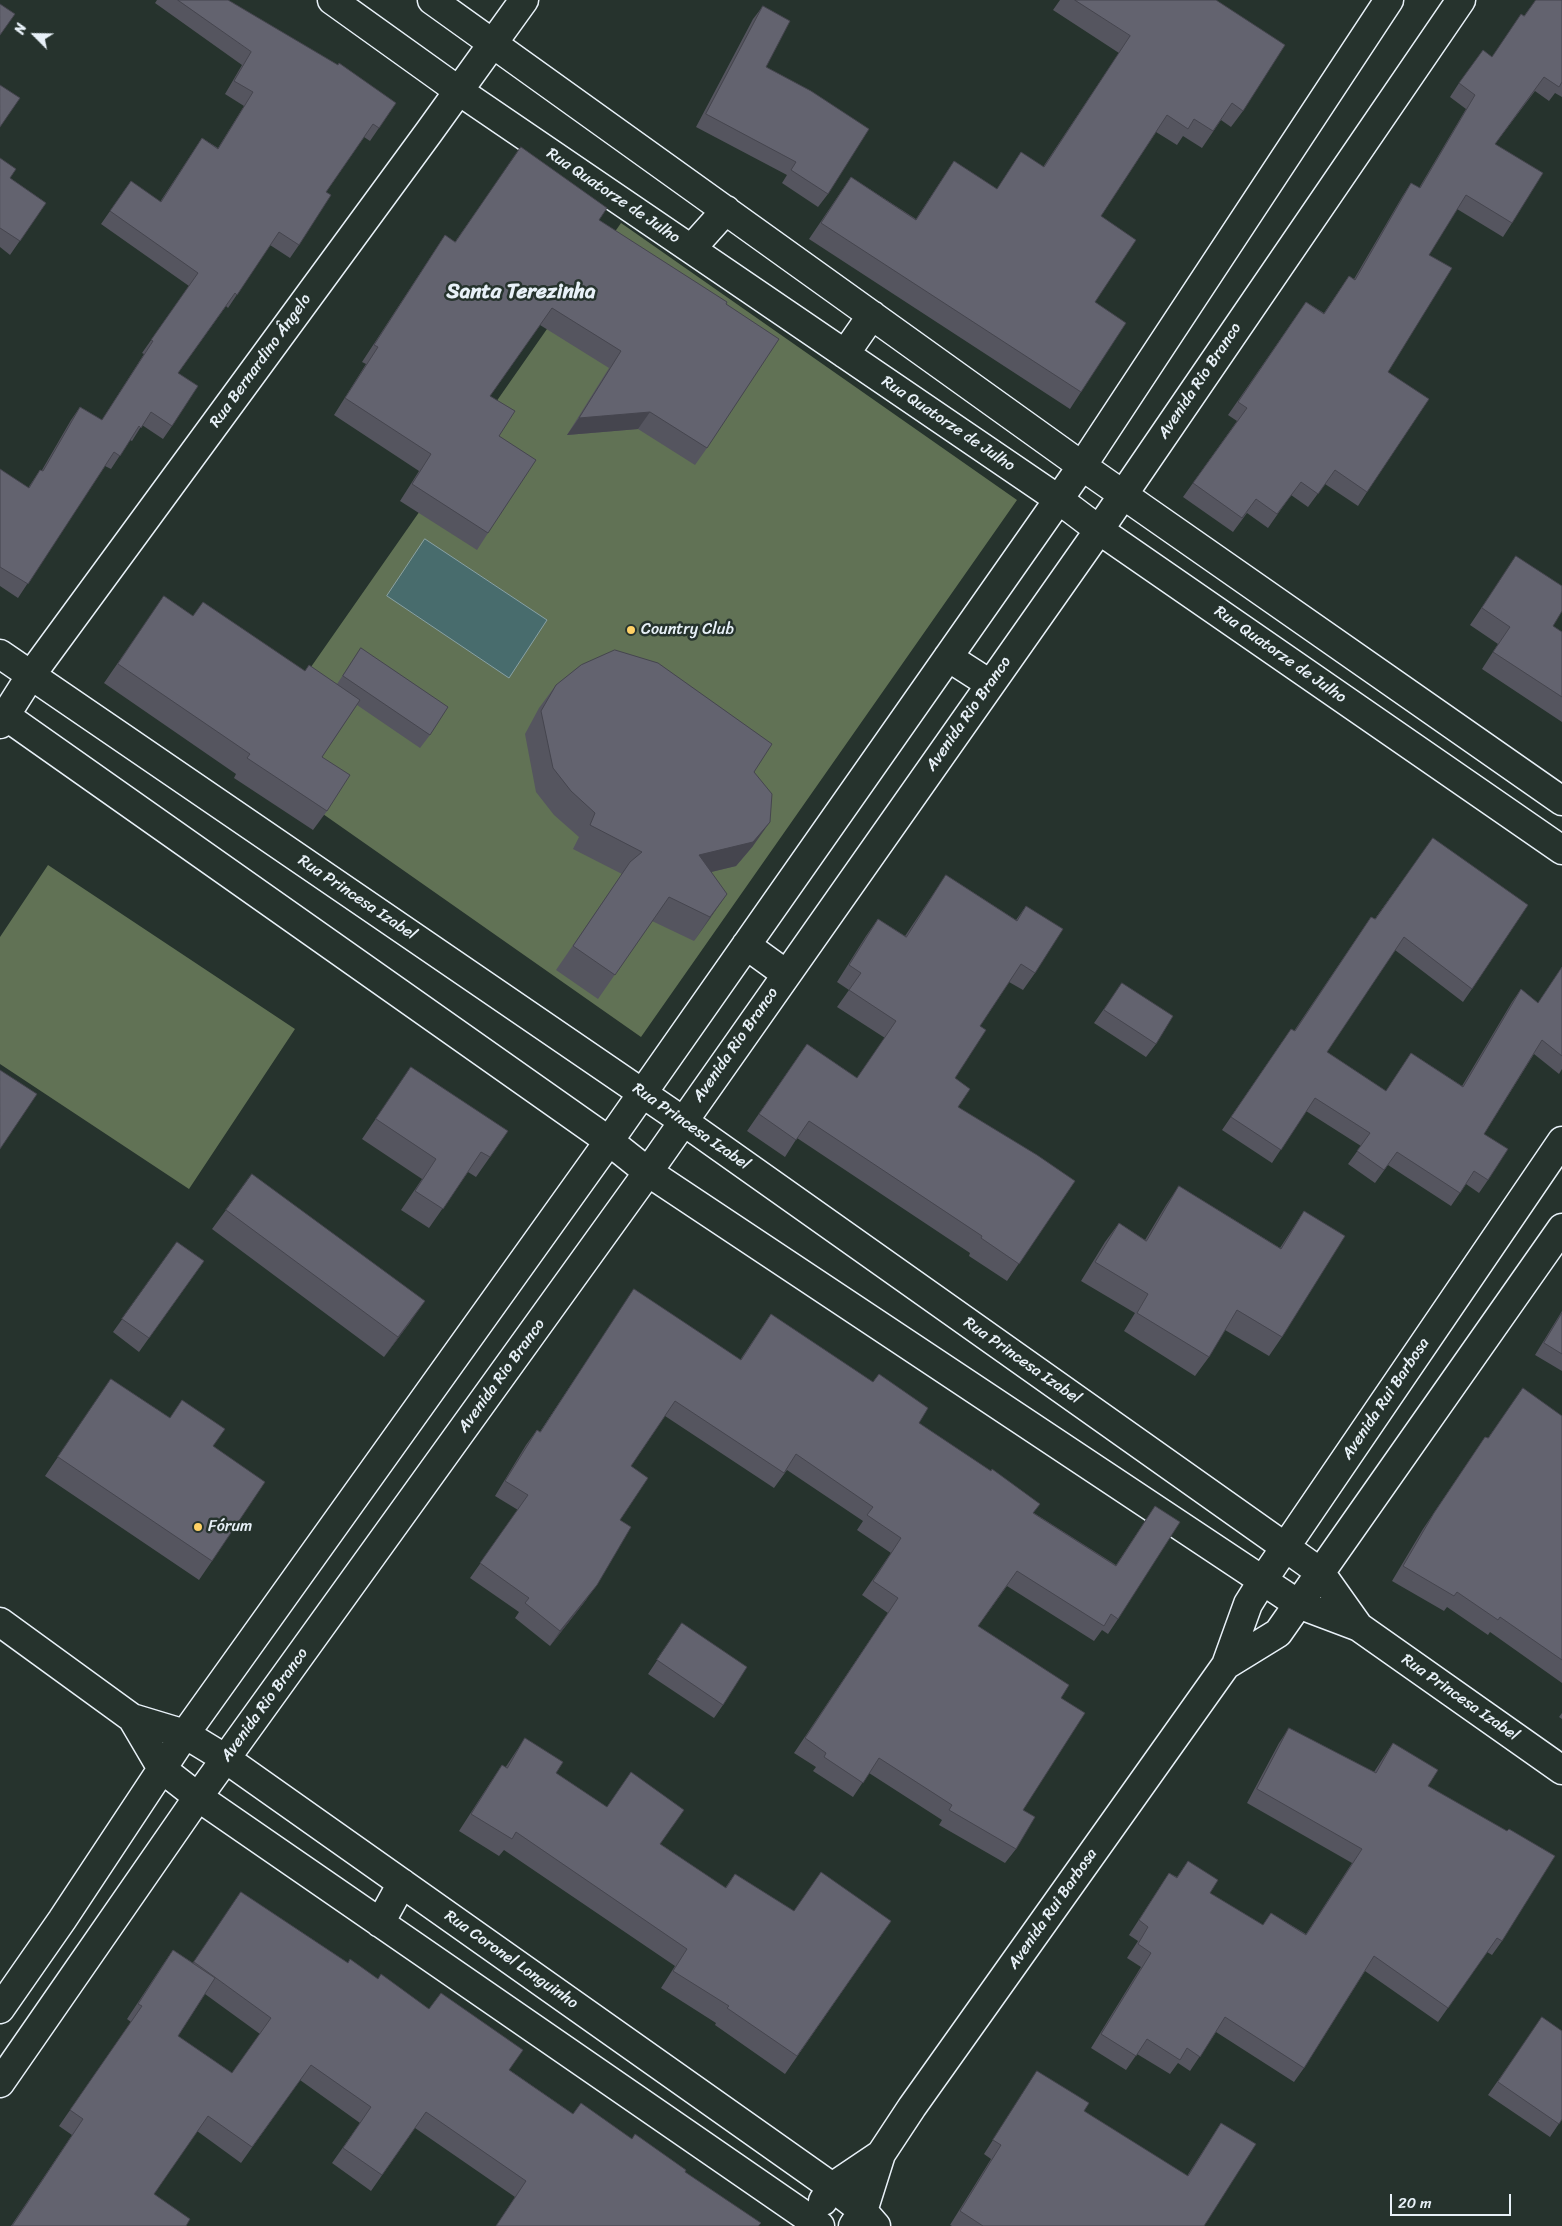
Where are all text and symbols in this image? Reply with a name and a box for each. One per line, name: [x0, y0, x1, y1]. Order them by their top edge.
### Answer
north arrow: [10, 10, 60, 60]
text: N: [7, 20, 34, 38]
street label: Rua Quatorze de Julho: [543, 144, 683, 248]
district label: Santa Terezinha: [447, 280, 595, 306]
street label: Rua Bernardino Ângelo: [206, 290, 316, 432]
street label: Avenida Rio Branco: [1154, 319, 1246, 443]
street label: Rua Quatorze de Julho: [878, 372, 1018, 476]
street label: Rua Quatorze de Julho: [1210, 602, 1350, 708]
place label: Country Club: [641, 620, 734, 640]
marker: Country Club: [625, 624, 637, 636]
street label: Avenida Rio Branco: [922, 653, 1016, 775]
street label: Rua Princesa Izabel: [294, 851, 420, 945]
street label: Avenida Rio Branco: [689, 984, 783, 1106]
street label: Rua Princesa Izabel: [629, 1079, 753, 1175]
street label: Rua Princesa Izabel: [960, 1313, 1084, 1409]
street label: Avenida Rio Branco: [454, 1315, 550, 1437]
street label: Avenida Rui Barbosa: [1338, 1335, 1434, 1463]
place label: Fórum: [208, 1517, 252, 1537]
marker: Fórum: [192, 1521, 204, 1533]
street label: Avenida Rio Branco: [217, 1644, 313, 1766]
street label: Rua Princesa Izabel: [1398, 1650, 1522, 1746]
street label: Avenida Rui Barbosa: [1004, 1845, 1102, 1973]
street label: Rua Coronel Longuinho: [440, 1907, 582, 2013]
scale bar: [1392, 2184, 1513, 2216]
text: 20 m: [1398, 2190, 1432, 2216]

